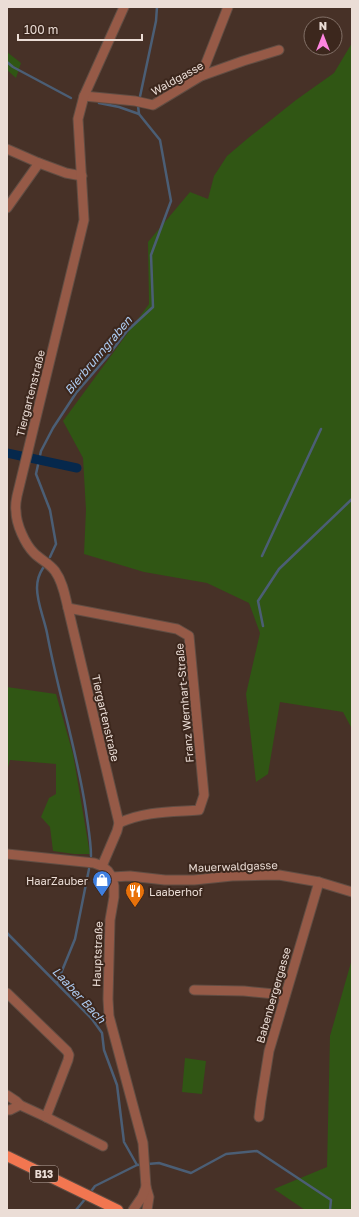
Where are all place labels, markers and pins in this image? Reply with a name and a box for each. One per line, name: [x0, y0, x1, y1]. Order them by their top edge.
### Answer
shop icon: HaarZauber: [91, 869, 113, 897]
place label: HaarZauber: [26, 874, 89, 887]
restaurant icon: Laaberhof: [124, 880, 146, 908]
place label: Laaberhof: [149, 885, 203, 898]

